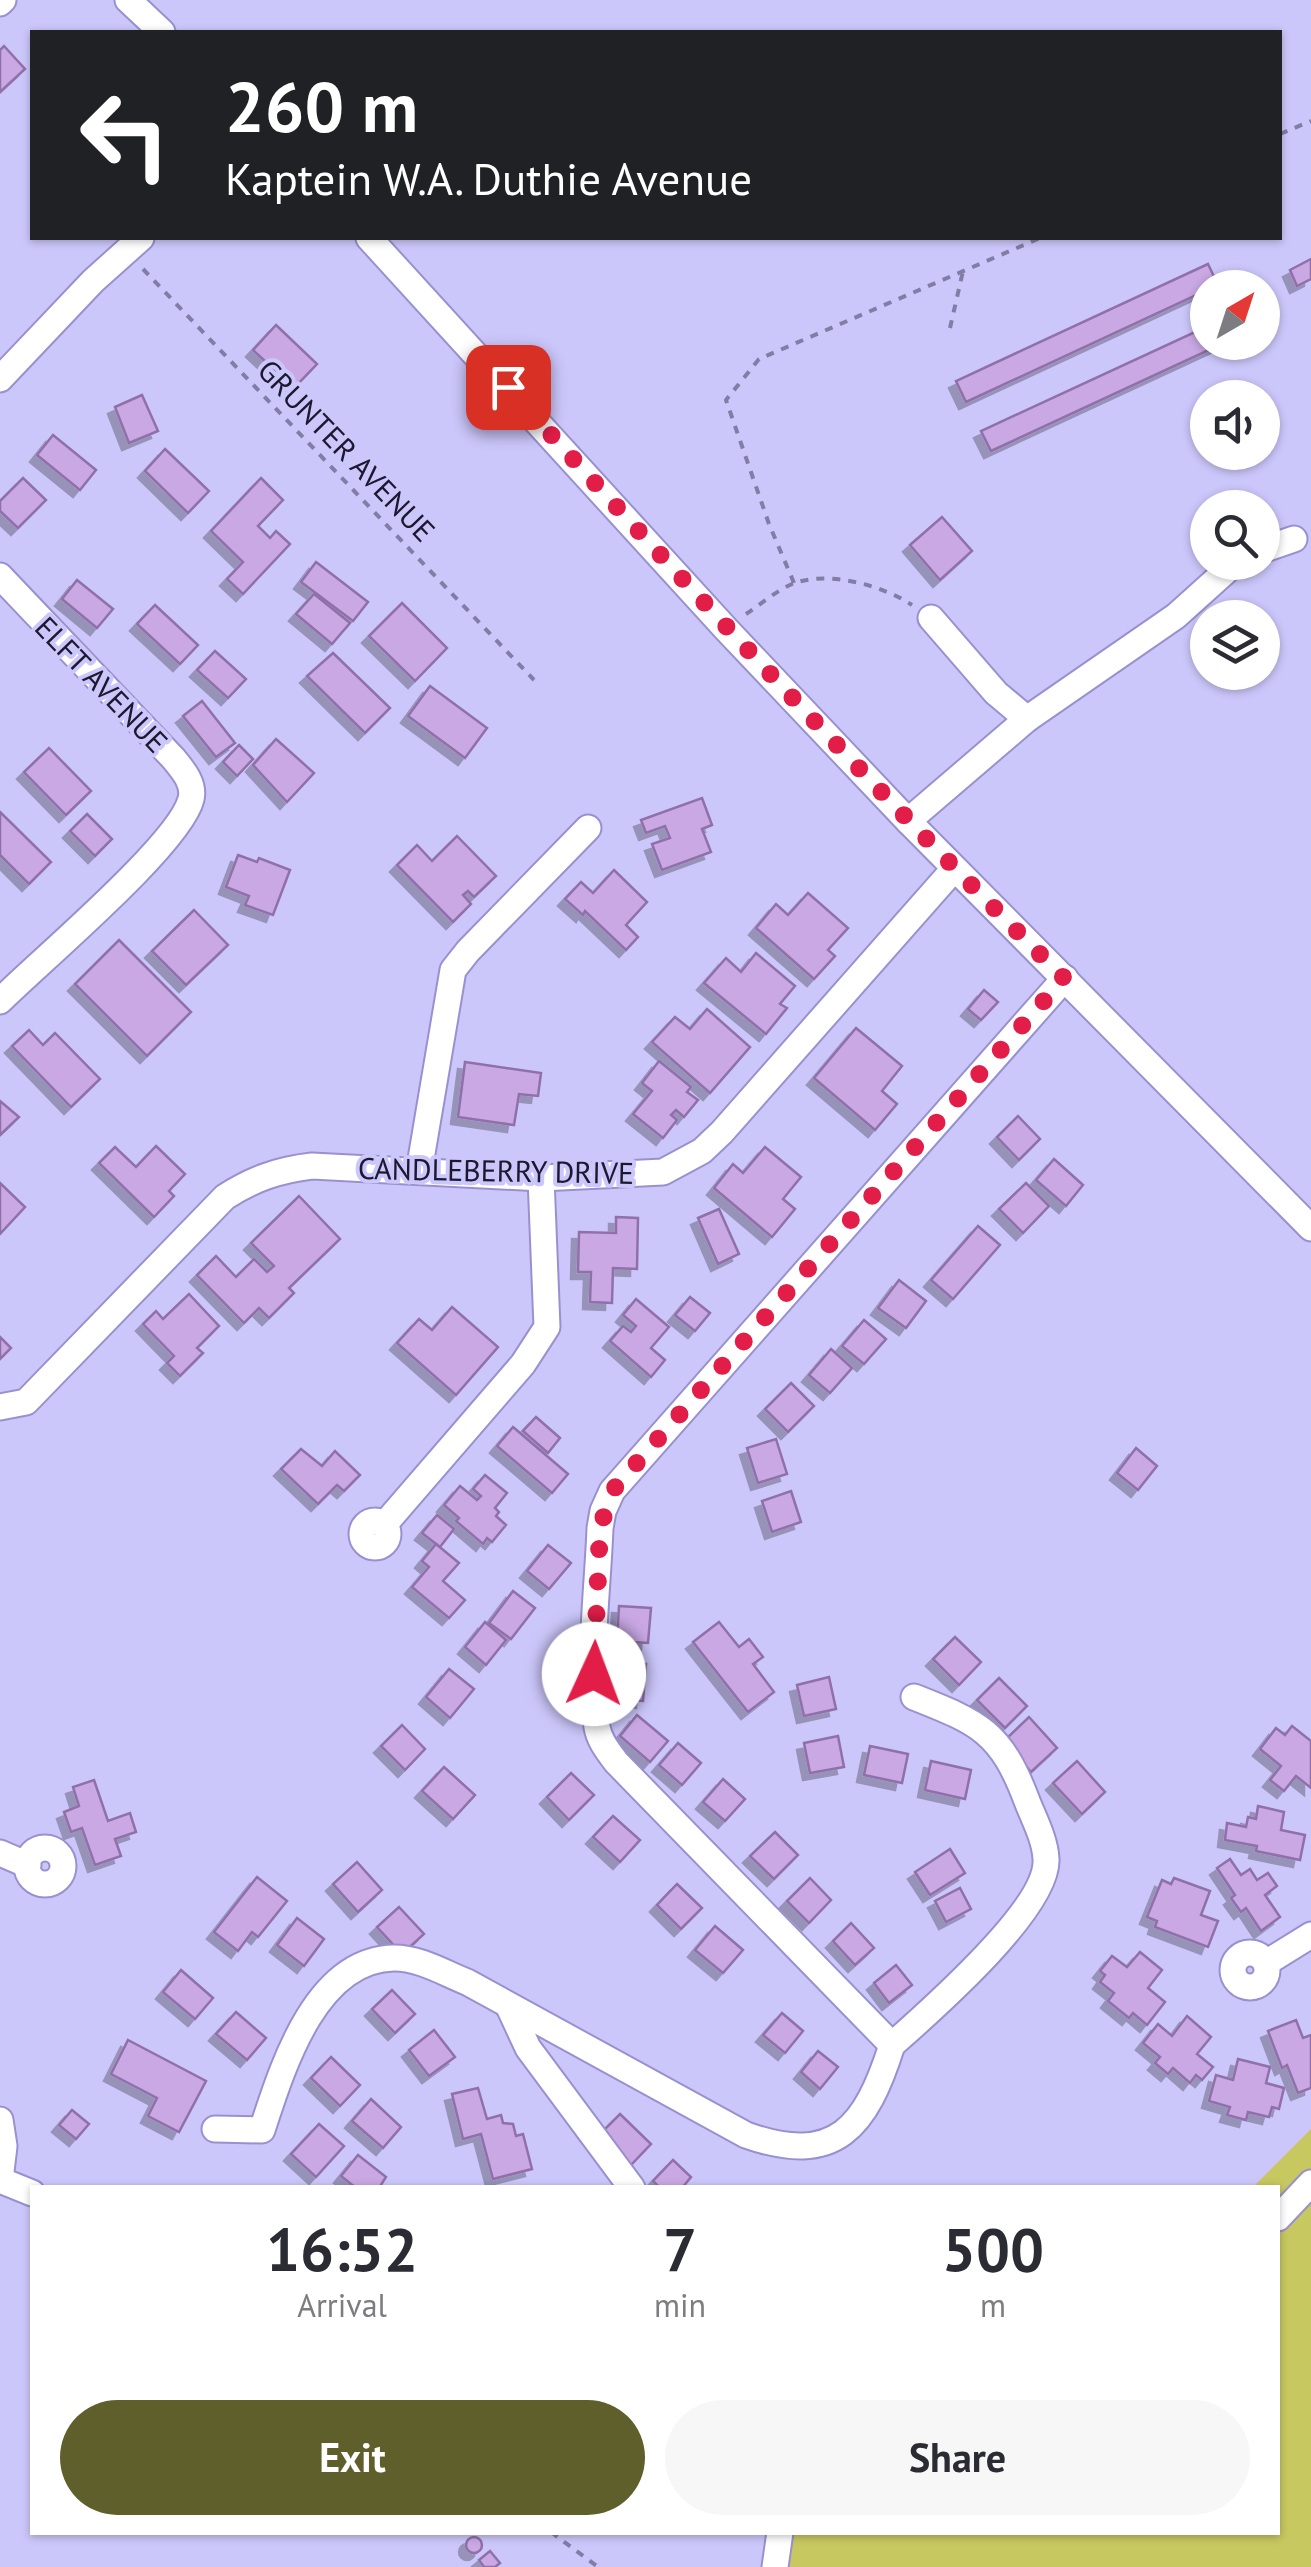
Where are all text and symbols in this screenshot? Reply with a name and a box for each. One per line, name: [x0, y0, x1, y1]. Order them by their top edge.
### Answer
text: 260 m: [225, 61, 418, 151]
icon: left: [60, 70, 190, 200]
text: Kaptein W.A. Duthie Avenue: [225, 149, 752, 207]
north arrow: [1190, 270, 1280, 360]
map controls: [1190, 270, 1280, 690]
pin: [466, 345, 551, 430]
street label: GRUNTER AVENUE: [250, 351, 444, 549]
icon: arrive: [481, 360, 536, 415]
button: sound: [1190, 380, 1280, 470]
button: search: [1190, 490, 1280, 580]
button: layers: [1190, 600, 1280, 690]
street label: ELFT AVENUE: [27, 608, 177, 760]
street label: CANDLEBERRY DRIVE: [358, 1148, 634, 1192]
position arrow: [542, 1622, 646, 1726]
text: 16:52: [266, 2210, 418, 2288]
text: 7: [663, 2210, 697, 2288]
text: 500: [942, 2210, 1044, 2288]
text: Arrival: [297, 2284, 387, 2326]
text: min: [654, 2284, 706, 2326]
text: m: [980, 2284, 1006, 2326]
button: Exit: [60, 2400, 645, 2515]
button: Share: [665, 2400, 1250, 2515]

